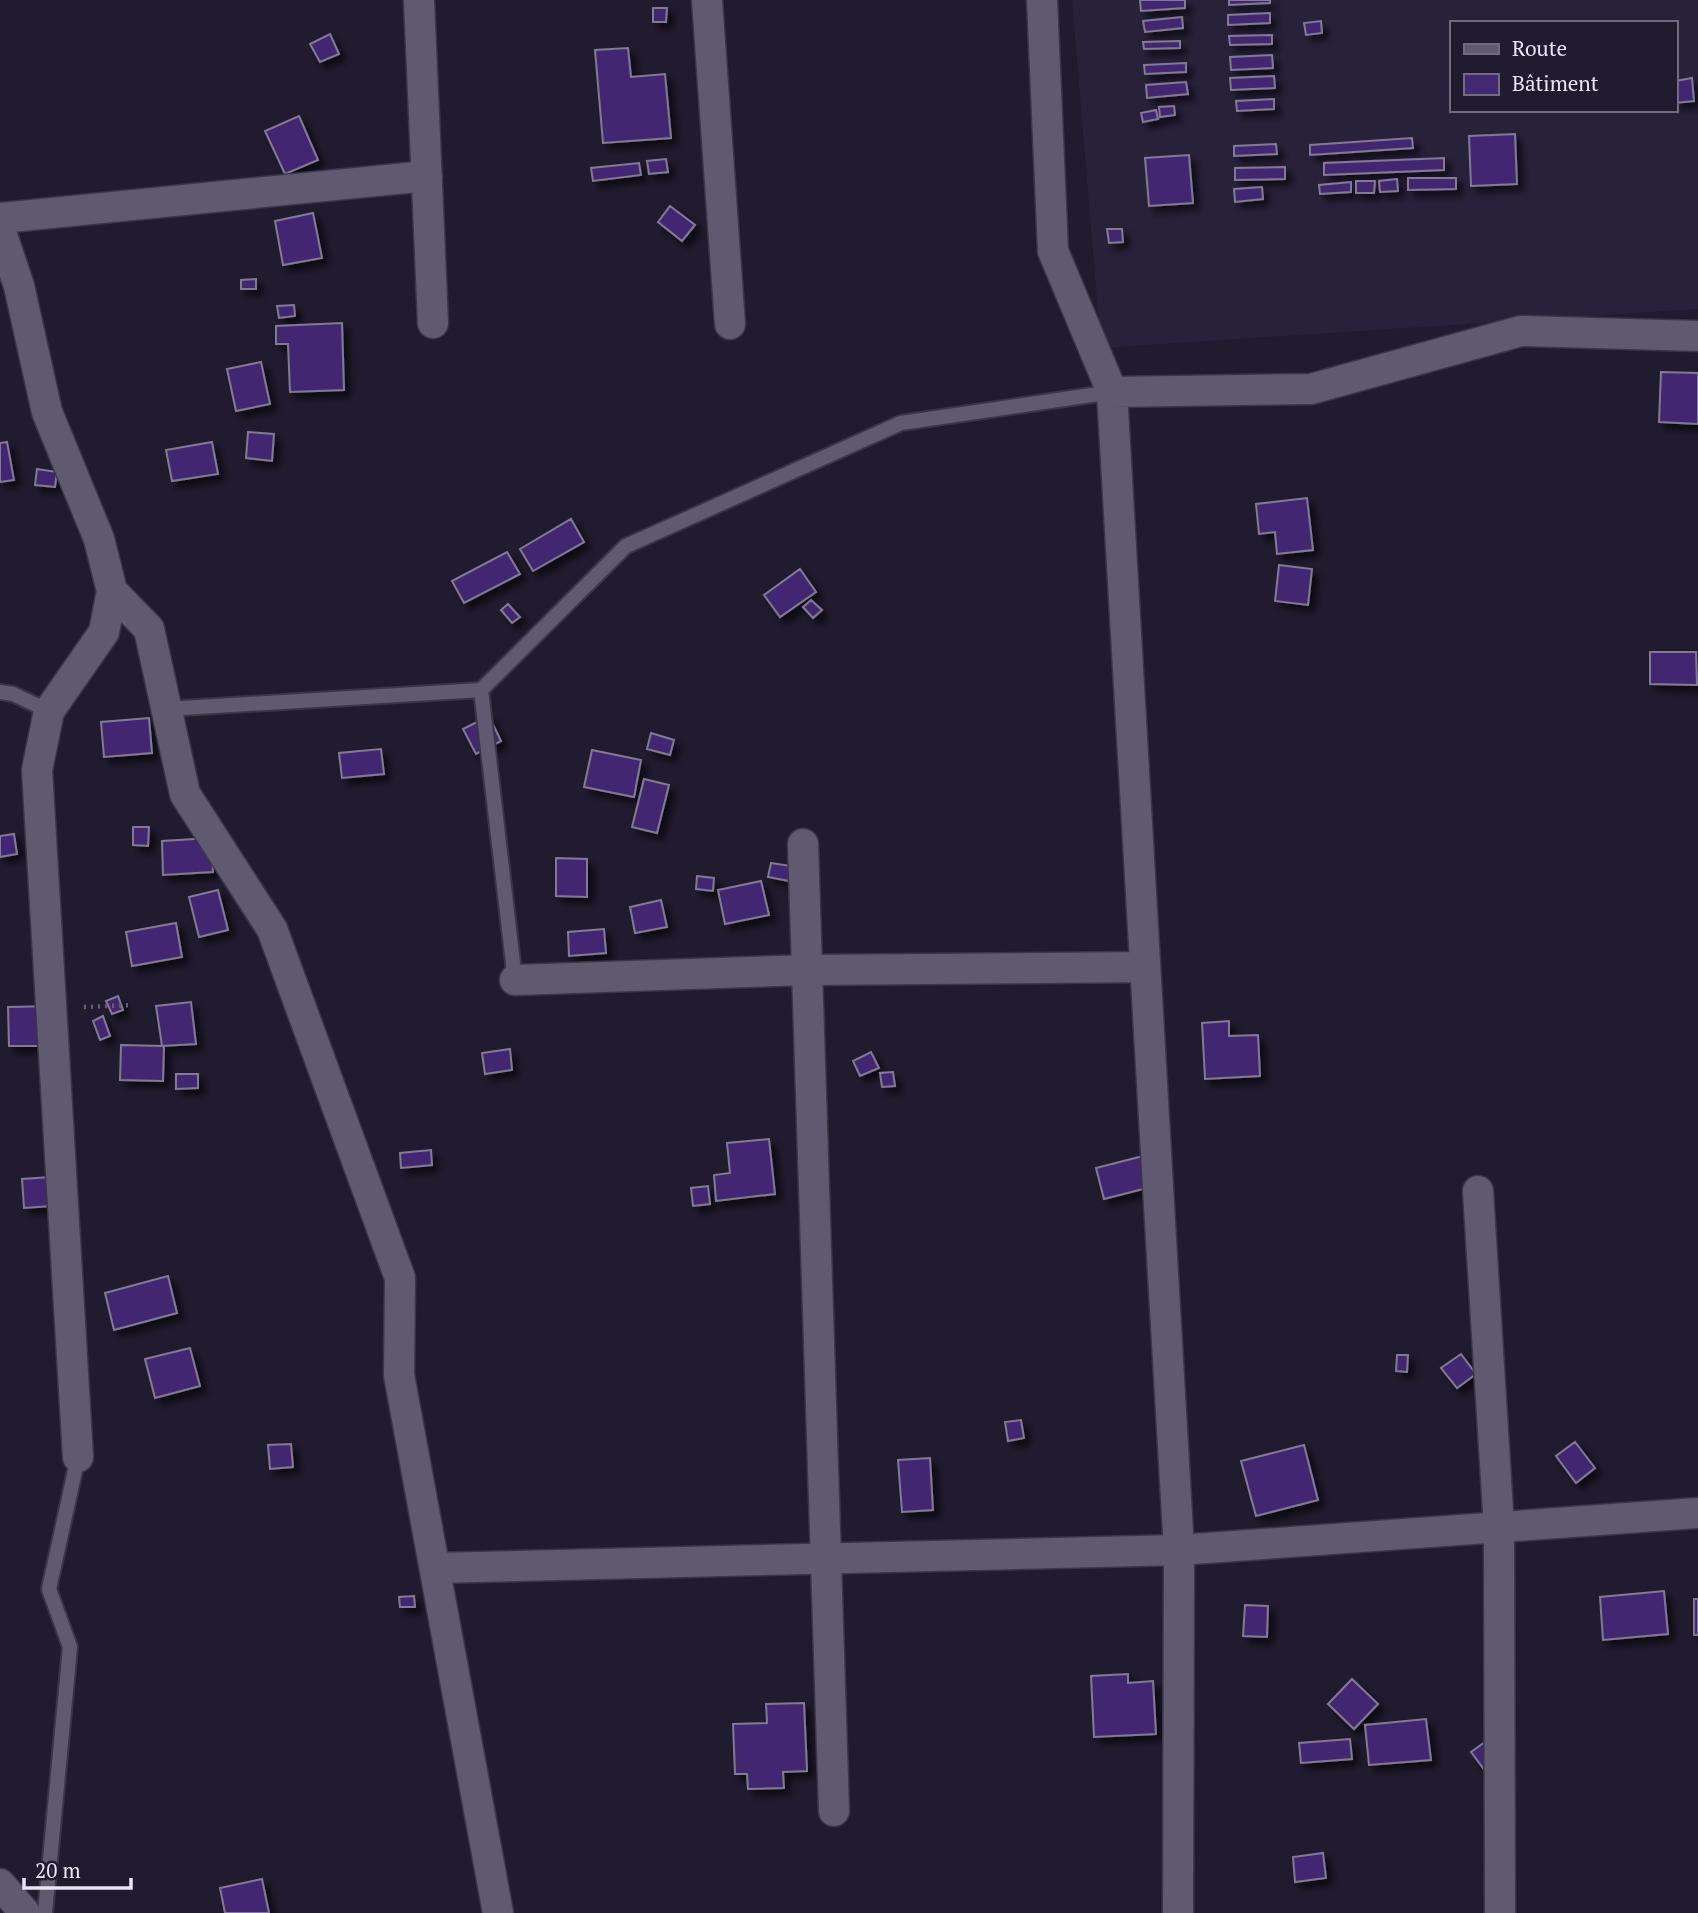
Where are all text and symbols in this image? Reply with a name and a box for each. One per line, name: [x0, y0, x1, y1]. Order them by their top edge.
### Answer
legend: [1450, 21, 1677, 112]
text: Route: [1512, 34, 1567, 62]
text: Bâtiment: [1512, 69, 1599, 97]
scale bar: [24, 1846, 131, 1890]
text: 20 m: [35, 1856, 81, 1884]

